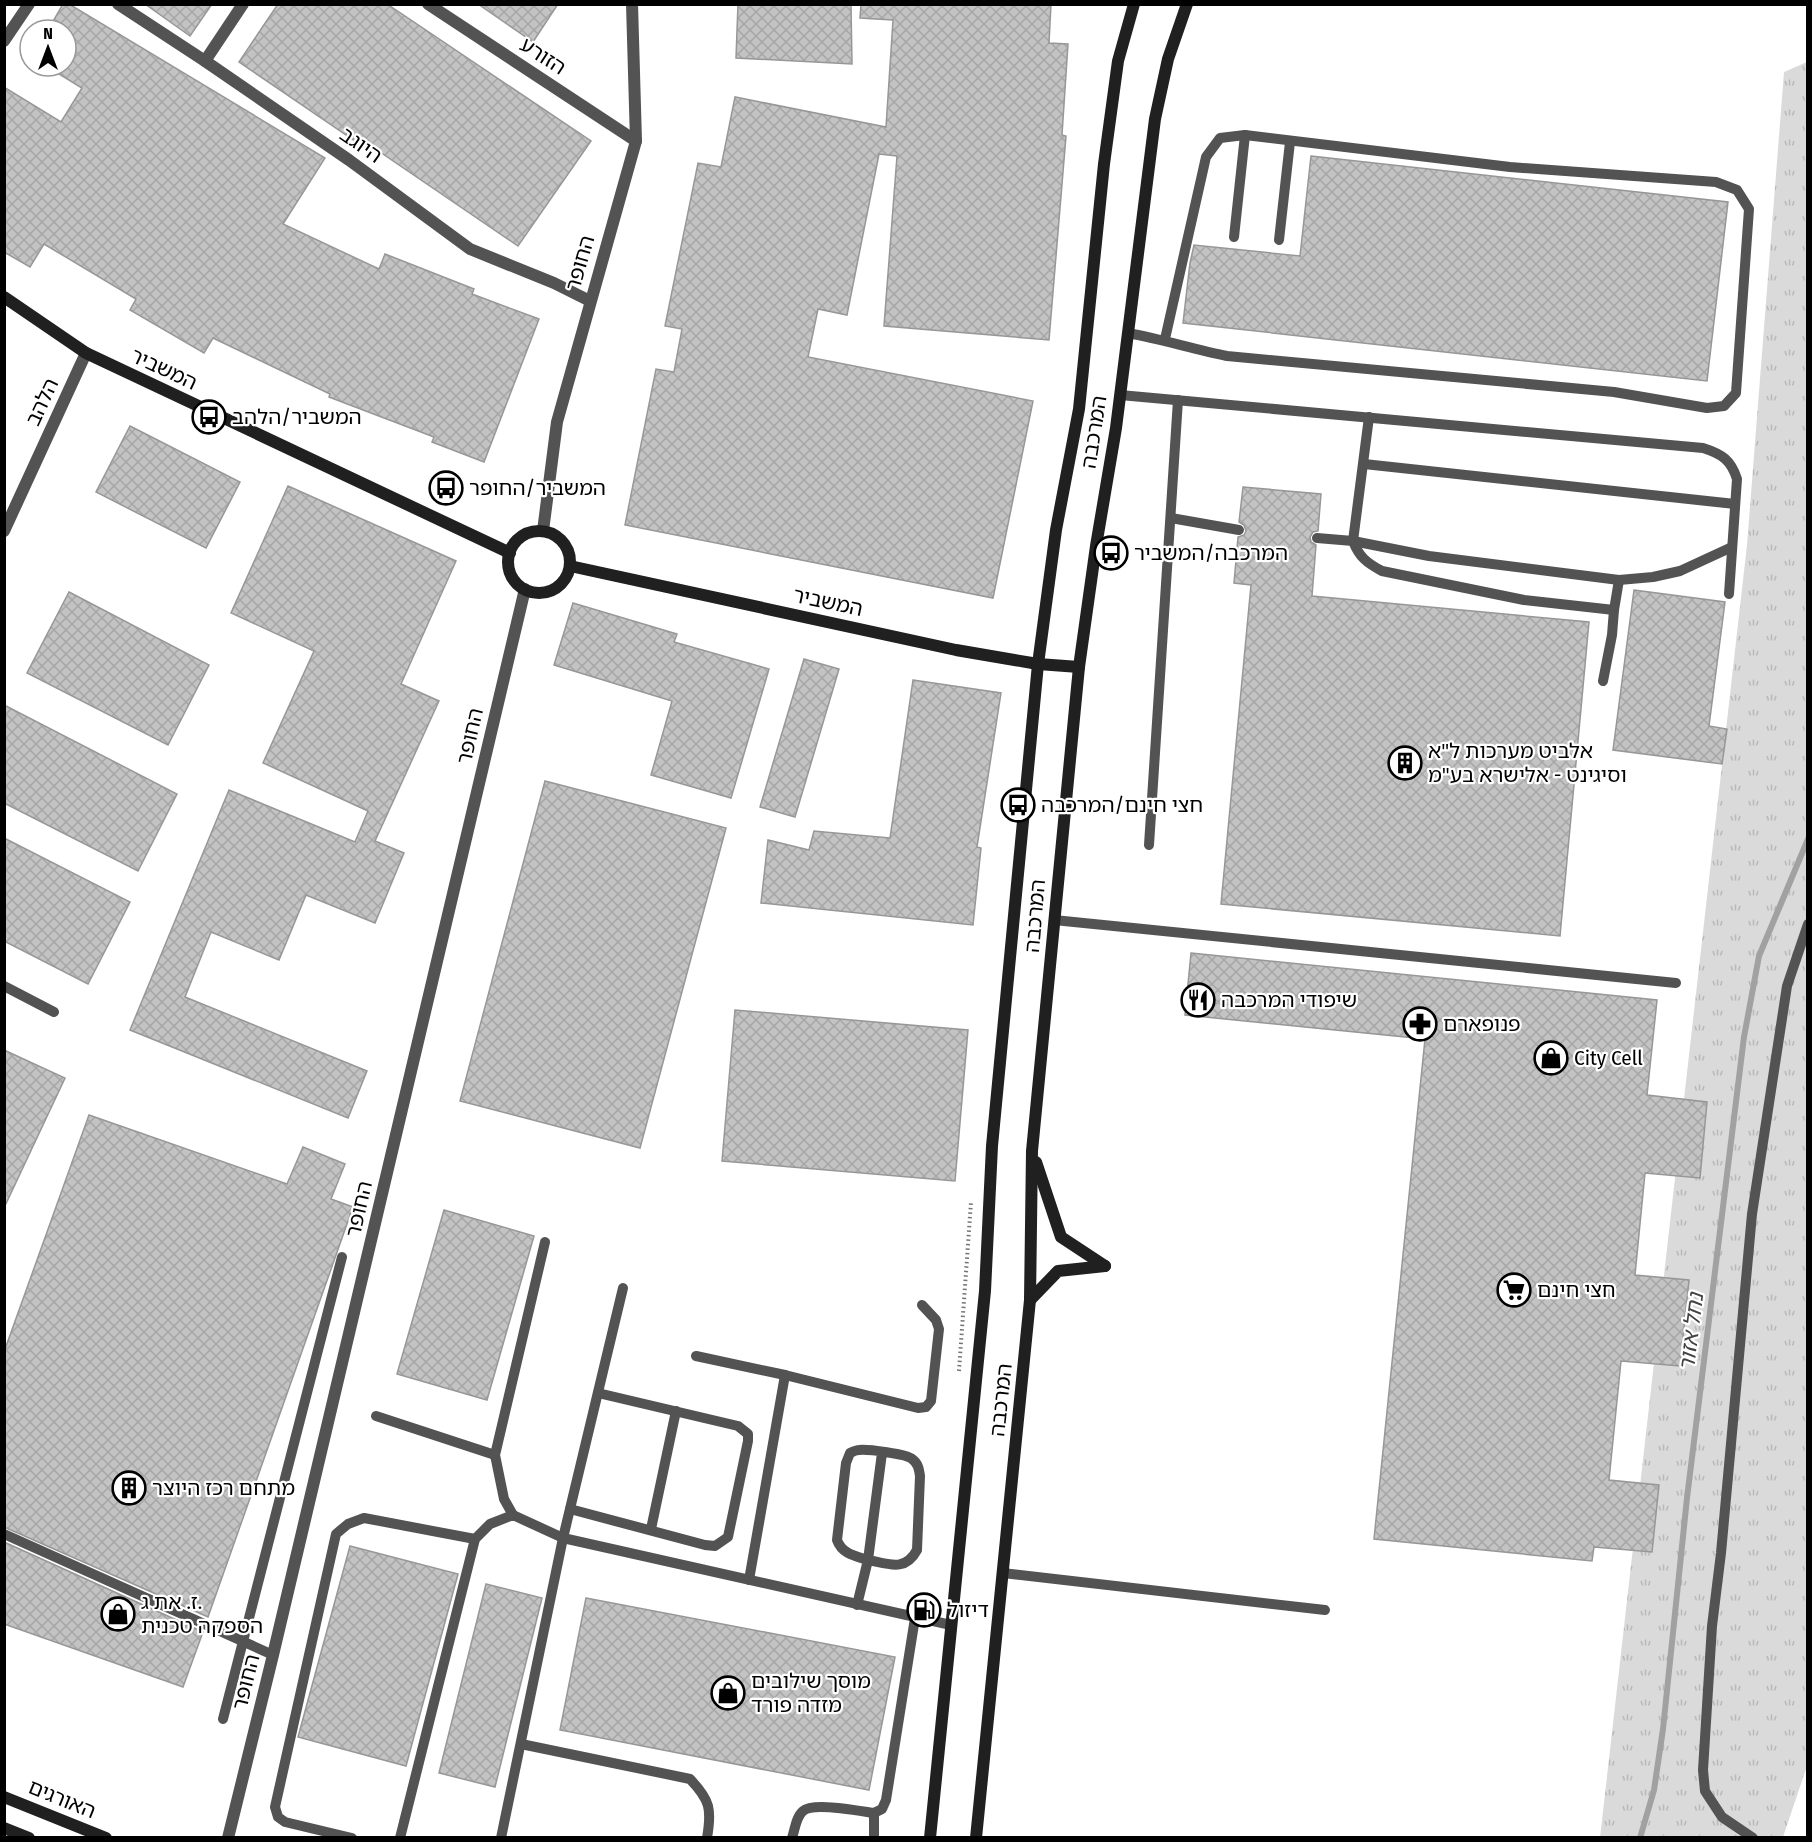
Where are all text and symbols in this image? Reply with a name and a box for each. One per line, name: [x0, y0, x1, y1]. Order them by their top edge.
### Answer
north arrow: [18, 18, 78, 78]
text: N: [43, 24, 53, 43]
street label: הזורע: [515, 32, 571, 80]
street label: היוגב: [335, 121, 387, 169]
street label: החופר: [560, 232, 600, 294]
street label: המשביר: [126, 342, 202, 396]
street label: הלהב: [20, 374, 64, 430]
street label: המרכבה: [1075, 394, 1113, 470]
bus stop icon: המשביר/הלהב: [191, 399, 227, 435]
place label: המשביר/הלהב: [232, 404, 362, 430]
bus stop icon: המשביר/החופר: [428, 470, 464, 506]
place label: המשביר/החופר: [469, 475, 606, 501]
bus stop icon: המרכבה/המשביר: [1093, 535, 1129, 571]
place label: המרכבה/המשביר: [1134, 540, 1288, 566]
street label: המשביר: [791, 582, 865, 622]
street label: החופר: [451, 706, 489, 766]
place label: אלביט מערכות ל"א וסיגינט - אלישרא בע"מ: [1428, 738, 1627, 788]
building icon: אלביט מערכות ל"א וסיגינט - אלישרא בע"מ: [1387, 745, 1423, 781]
bus stop icon: חצי חינם/המרכבה: [1000, 787, 1036, 823]
place label: חצי חינם/המרכבה: [1041, 792, 1203, 818]
street label: המרכבה: [1019, 878, 1051, 954]
restaurant icon: שיפודי המרכבה: [1180, 982, 1216, 1018]
place label: שיפודי המרכבה: [1221, 987, 1357, 1013]
pharmacy icon: פנופארם: [1402, 1006, 1438, 1042]
place label: פנופארם: [1443, 1011, 1521, 1037]
shop icon: City Cell: [1533, 1040, 1569, 1076]
place label: City Cell: [1574, 1045, 1643, 1071]
street label: החופר: [340, 1179, 378, 1239]
supermarket icon: חצי חינם: [1496, 1272, 1532, 1308]
place label: חצי חינם: [1537, 1277, 1616, 1303]
water label: נחל אזור: [1673, 1290, 1709, 1373]
street label: המרכבה: [984, 1362, 1018, 1438]
building icon: מתחם רכז היוצר: [111, 1470, 147, 1506]
place label: מתחם רכז היוצר: [152, 1475, 295, 1501]
place label: ז. את ג. הספקה טכנית: [141, 1589, 263, 1639]
fuel station icon: דיזול: [906, 1592, 942, 1628]
shop icon: ז. את ג. הספקה טכנית: [100, 1596, 136, 1632]
place label: דיזול: [947, 1597, 989, 1623]
street label: החופר: [227, 1651, 265, 1713]
place label: מוסך שילובים מזדה פורד: [751, 1668, 871, 1718]
shop icon: מוסך שילובים מזדה פורד: [710, 1675, 746, 1711]
street label: האורגים: [24, 1774, 100, 1824]

